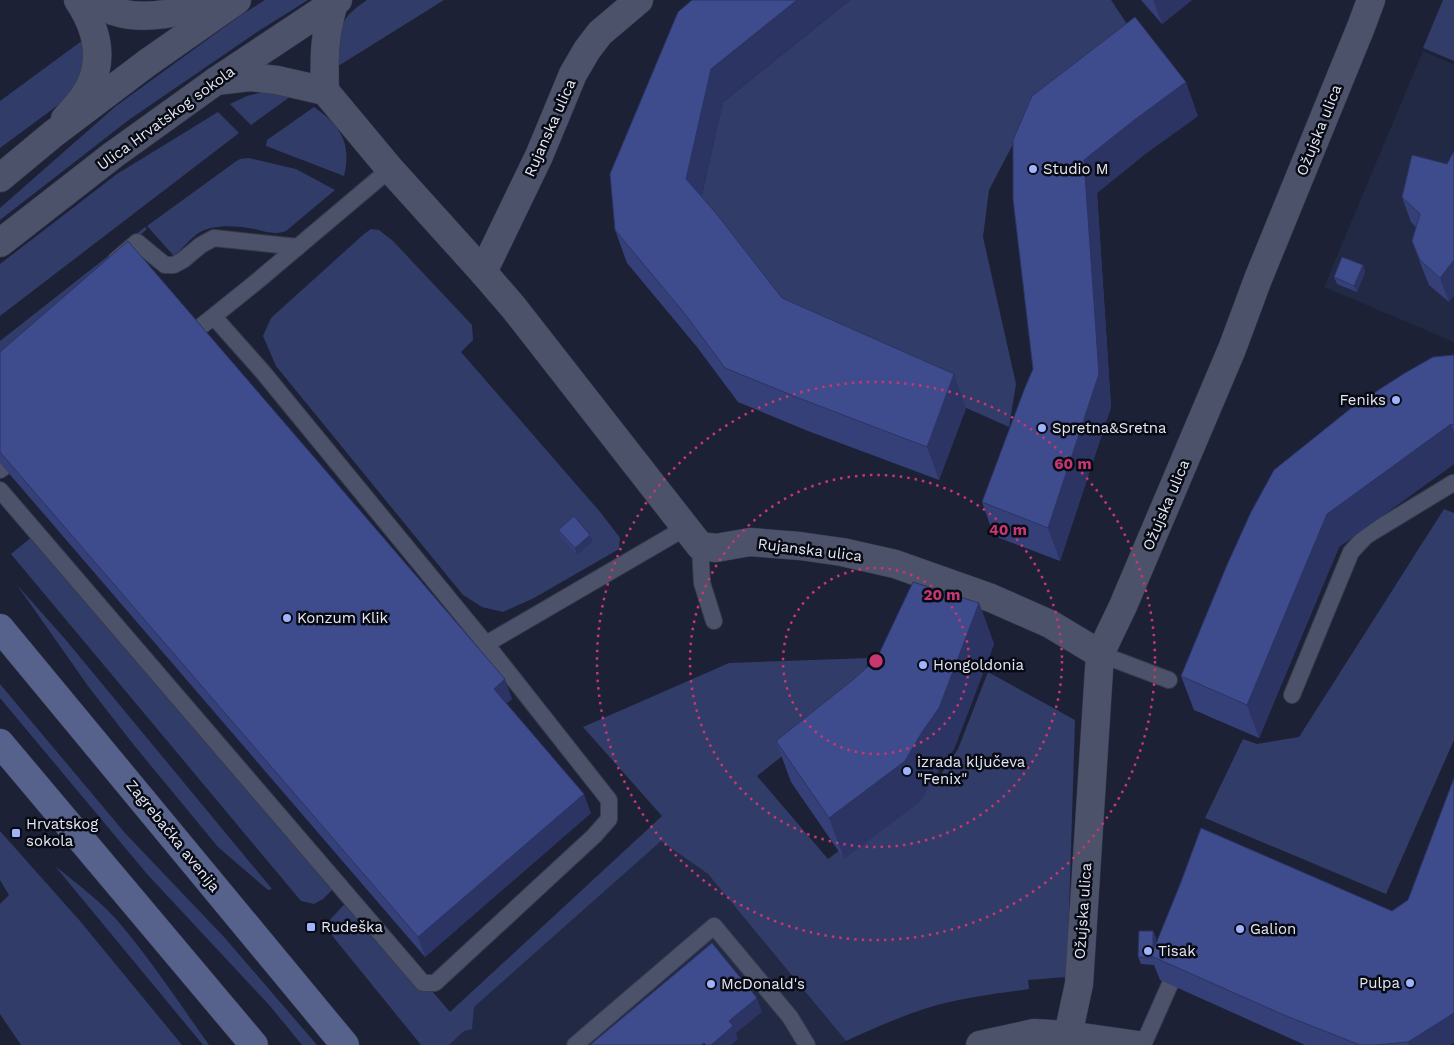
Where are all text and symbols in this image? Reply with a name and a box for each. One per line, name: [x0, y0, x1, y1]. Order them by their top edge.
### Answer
street label: Ulica Hrvatskog sokola: [94, 62, 239, 174]
street label: Rujanska ulica: [520, 76, 580, 180]
street label: Ožujska ulica: [1293, 81, 1346, 178]
place label: Studio M: [1043, 160, 1108, 178]
marker: Studio M: [1027, 163, 1039, 175]
place label: Feniks: [1339, 391, 1386, 409]
marker: Feniks: [1390, 394, 1402, 406]
place label: Spretna&Sretna: [1052, 419, 1167, 437]
marker: Spretna&Sretna: [1036, 422, 1048, 434]
text: 60 m: [1054, 455, 1092, 473]
street label: Ožujska ulica: [1139, 457, 1193, 553]
text: 40 m: [989, 521, 1027, 539]
street label: Rujanska ulica: [757, 535, 864, 565]
text: 20 m: [923, 586, 961, 604]
place label: Konzum Klik: [297, 609, 389, 627]
marker: Konzum Klik: [281, 612, 293, 624]
centre of rings: [867, 652, 885, 670]
place label: Hongoldonia: [933, 656, 1024, 674]
marker: Hongoldonia: [917, 659, 929, 671]
place label: izrada ključeva "Fenix": [917, 753, 1026, 788]
marker: izrada ključeva "Fenix": [901, 765, 913, 777]
street label: Zagrebačka avenija: [122, 776, 224, 896]
place label: Hrvatskog sokola: [26, 815, 98, 850]
marker: Hrvatskog sokola: [10, 827, 22, 839]
street label: Ožujska ulica: [1071, 862, 1095, 960]
place label: Rudeška: [321, 918, 383, 936]
place label: Galion: [1250, 920, 1296, 938]
marker: Rudeška: [305, 921, 317, 933]
marker: Galion: [1234, 923, 1246, 935]
place label: Tisak: [1158, 942, 1196, 960]
marker: Tisak: [1142, 945, 1154, 957]
place label: Pulpa: [1359, 974, 1401, 992]
place label: McDonald's: [721, 975, 805, 993]
marker: Pulpa: [1404, 977, 1416, 989]
marker: McDonald's: [705, 978, 717, 990]

